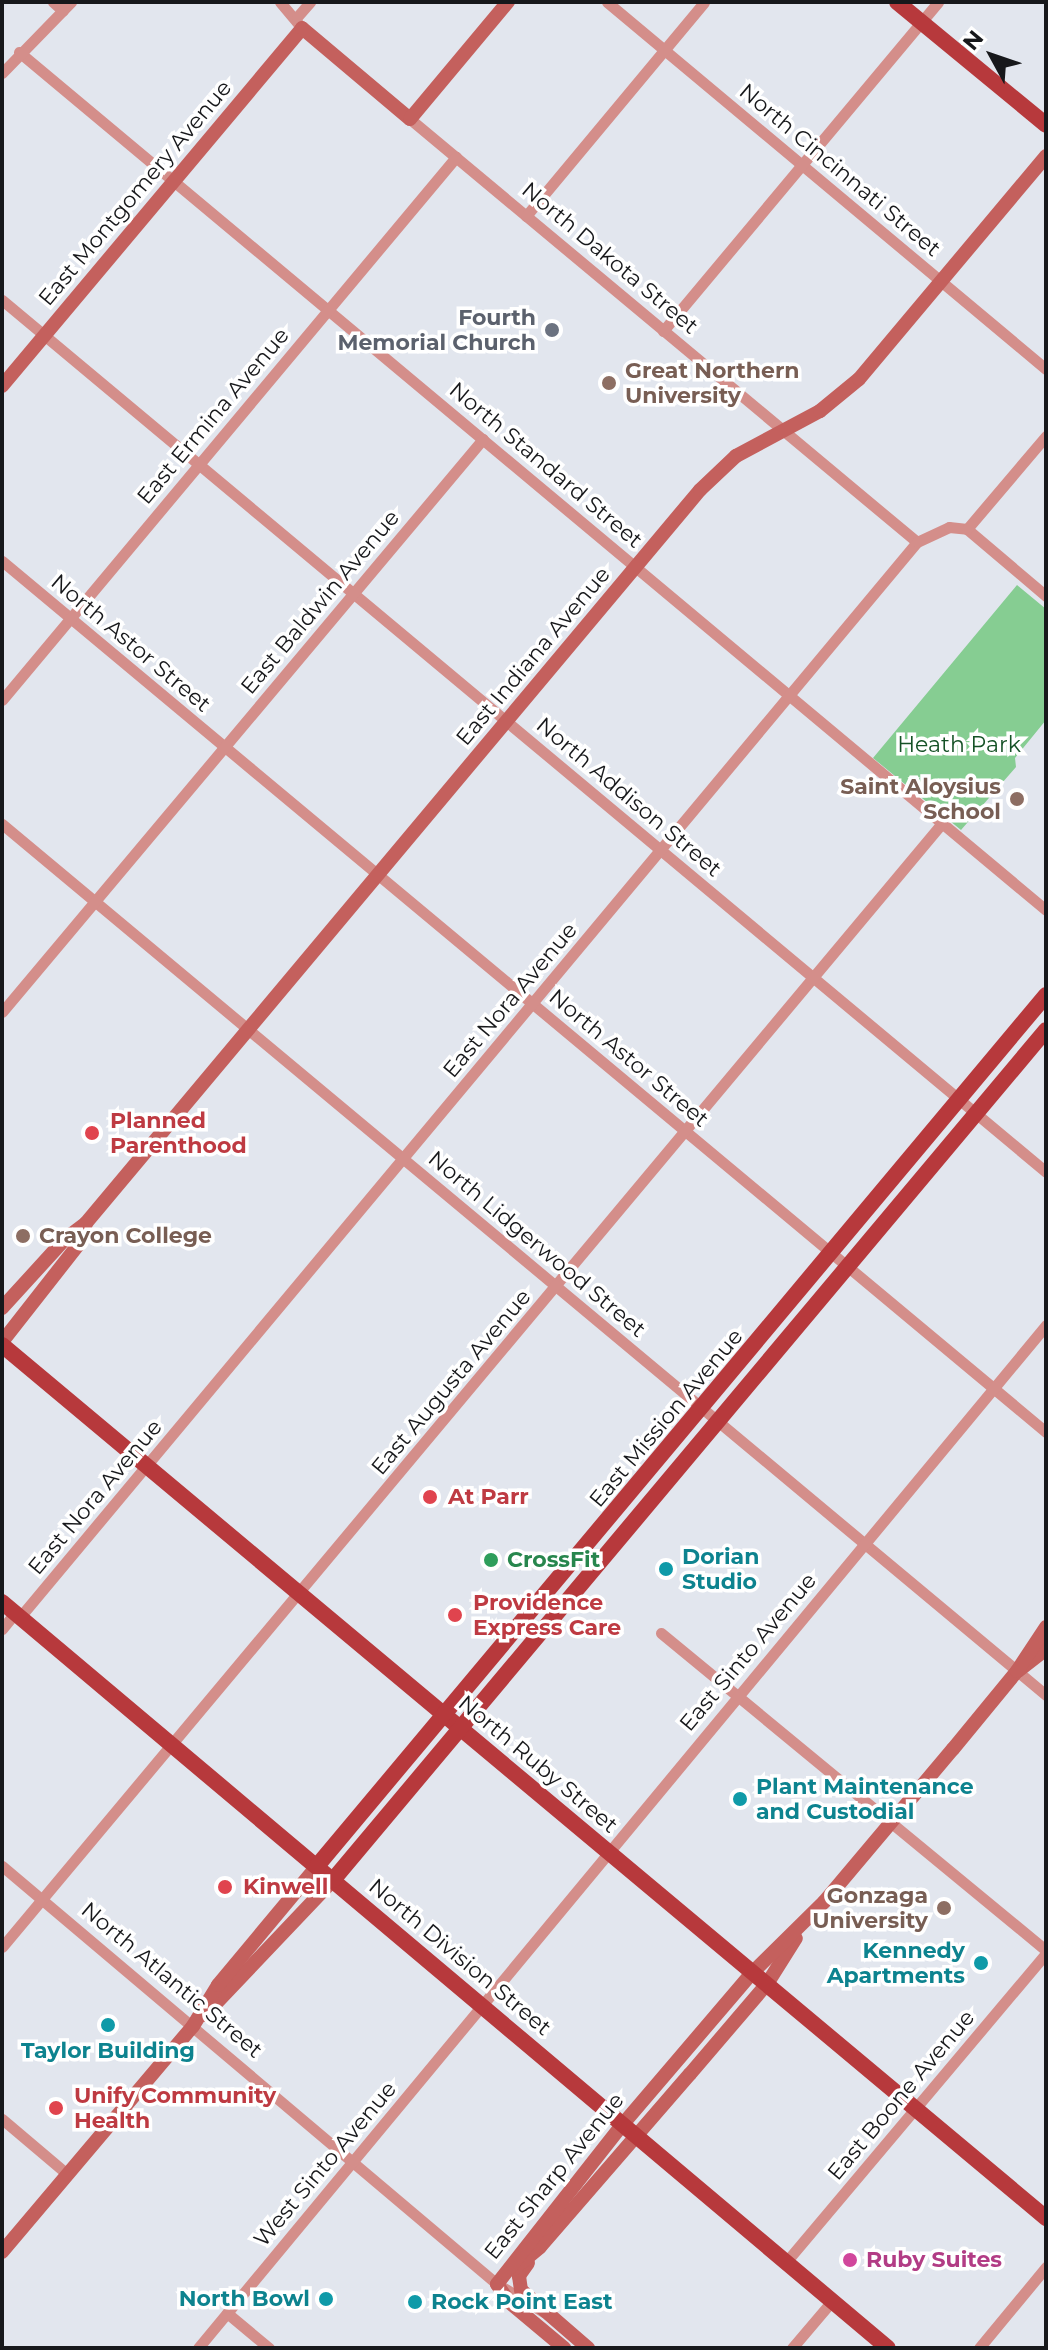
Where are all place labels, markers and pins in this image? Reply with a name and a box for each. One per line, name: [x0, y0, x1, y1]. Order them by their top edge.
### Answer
place label: Fourth Memorial Church: [337, 304, 536, 356]
marker: Fourth Memorial Church: [543, 321, 561, 339]
place label: Great Northern University: [625, 357, 800, 408]
marker: Great Northern University: [600, 374, 618, 392]
place label: Saint Aloysius School: [840, 773, 1001, 824]
marker: Saint Aloysius School: [1008, 790, 1026, 808]
place label: Planned Parenthood: [110, 1107, 247, 1158]
marker: Planned Parenthood: [81, 1122, 103, 1144]
place label: Crayon College: [39, 1223, 212, 1249]
marker: Crayon College: [14, 1227, 32, 1245]
place label: At Parr: [448, 1484, 529, 1510]
marker: At Parr: [419, 1486, 441, 1508]
place label: Dorian Studio: [682, 1543, 759, 1594]
place label: CrossFit: [507, 1547, 600, 1573]
marker: CrossFit: [482, 1551, 500, 1569]
marker: Dorian Studio: [657, 1560, 675, 1578]
place label: Providence Express Care: [473, 1589, 621, 1640]
marker: Providence Express Care: [444, 1604, 466, 1626]
place label: Plant Maintenance and Custodial: [756, 1773, 974, 1824]
marker: Plant Maintenance and Custodial: [731, 1790, 749, 1808]
place label: Kinwell: [243, 1874, 328, 1900]
marker: Kinwell: [214, 1876, 236, 1898]
place label: Gonzaga University: [812, 1882, 928, 1934]
marker: Gonzaga University: [935, 1899, 953, 1917]
place label: Kennedy Apartments: [827, 1937, 965, 1988]
marker: Kennedy Apartments: [972, 1954, 990, 1972]
marker: Taylor Building: [99, 2016, 117, 2034]
place label: Taylor Building: [21, 2038, 195, 2064]
place label: Unify Community Health: [74, 2082, 276, 2134]
marker: Unify Community Health: [45, 2097, 67, 2119]
place label: Ruby Suites: [866, 2247, 1002, 2273]
marker: Ruby Suites: [841, 2251, 859, 2269]
place label: North Bowl: [179, 2286, 310, 2312]
place label: Rock Point East: [431, 2289, 613, 2315]
marker: North Bowl: [317, 2290, 335, 2308]
marker: Rock Point East: [406, 2293, 424, 2311]

